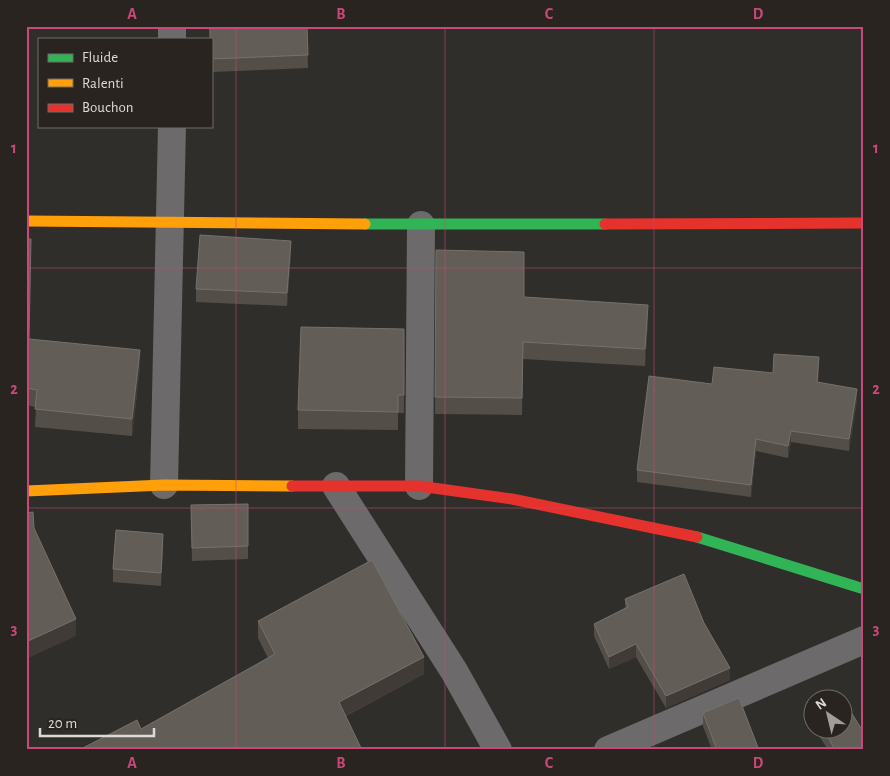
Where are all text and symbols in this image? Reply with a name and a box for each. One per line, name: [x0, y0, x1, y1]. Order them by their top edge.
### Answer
text: A: [127, 6, 137, 22]
text: B: [336, 6, 346, 22]
text: C: [545, 6, 554, 22]
text: D: [753, 6, 764, 22]
legend: [38, 38, 212, 128]
text: Fluide: [82, 50, 118, 65]
text: Ralenti: [82, 76, 124, 91]
text: Bouchon: [82, 100, 133, 115]
text: 1: [11, 140, 17, 156]
text: 1: [873, 140, 879, 156]
text: 2: [10, 381, 18, 397]
text: 2: [872, 381, 880, 397]
text: 3: [11, 621, 18, 637]
text: 3: [873, 621, 880, 637]
north arrow: [802, 688, 852, 738]
text: N: [813, 696, 829, 713]
scale bar: [40, 706, 154, 738]
text: 20 m: [48, 716, 77, 731]
text: A: [127, 755, 137, 771]
text: B: [336, 755, 346, 771]
text: C: [545, 755, 554, 771]
text: D: [753, 755, 764, 771]

